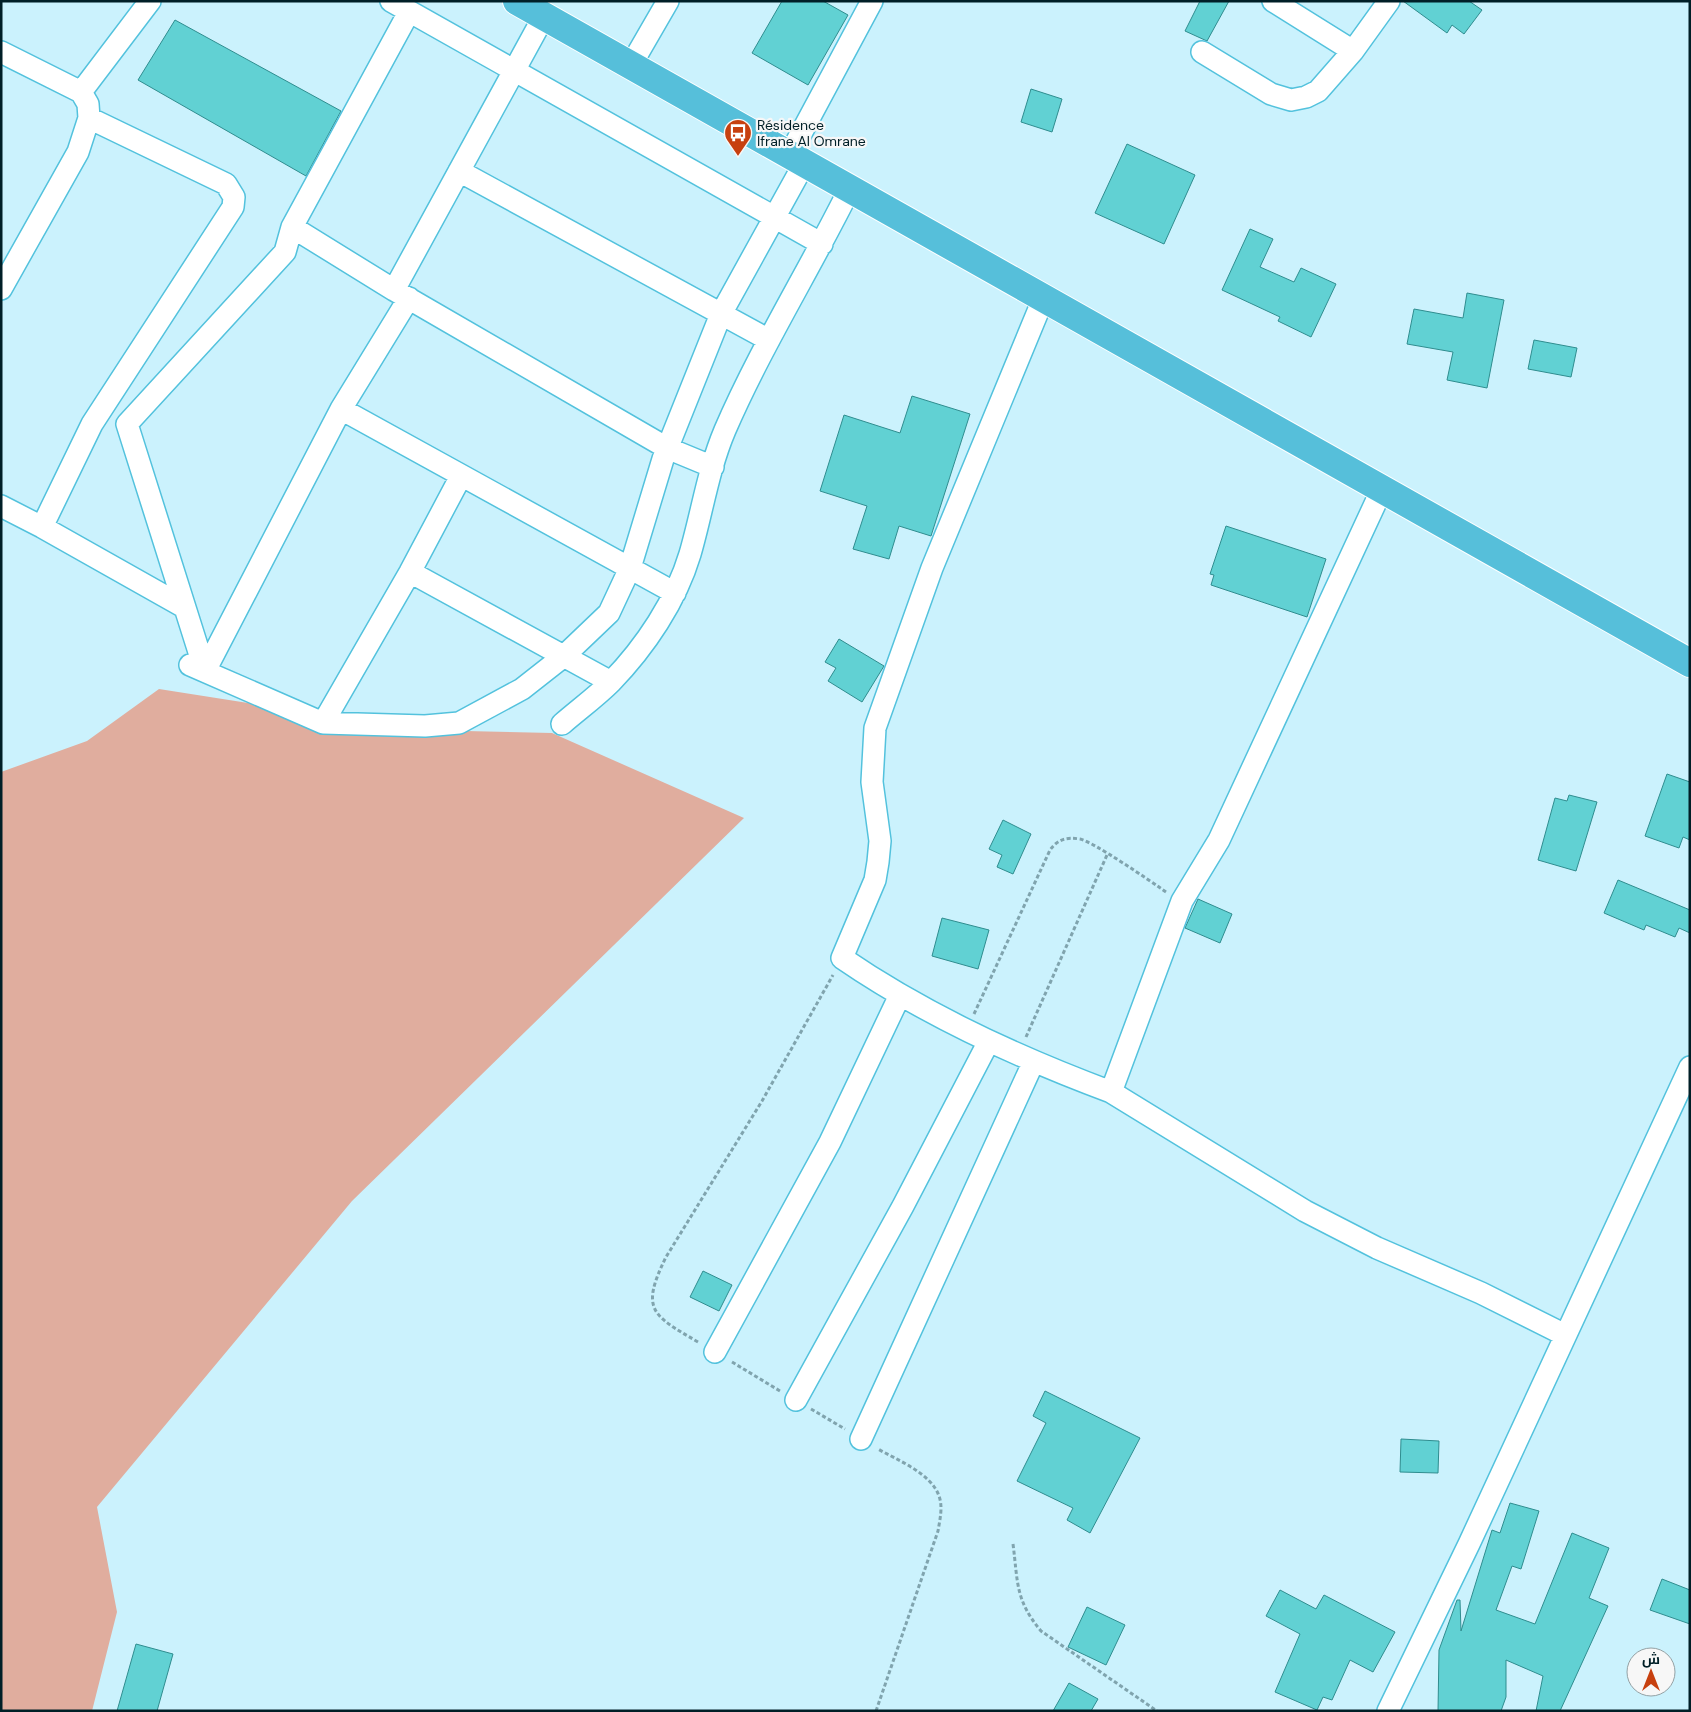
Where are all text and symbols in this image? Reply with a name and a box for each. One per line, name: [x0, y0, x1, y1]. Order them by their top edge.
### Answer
place label: Résidence Ifrane Al Omrane: [757, 116, 866, 150]
bus stop icon: Résidence Ifrane Al Omrane: [723, 118, 753, 157]
north arrow: [1626, 1647, 1676, 1697]
text: ش: [1642, 1650, 1660, 1668]

